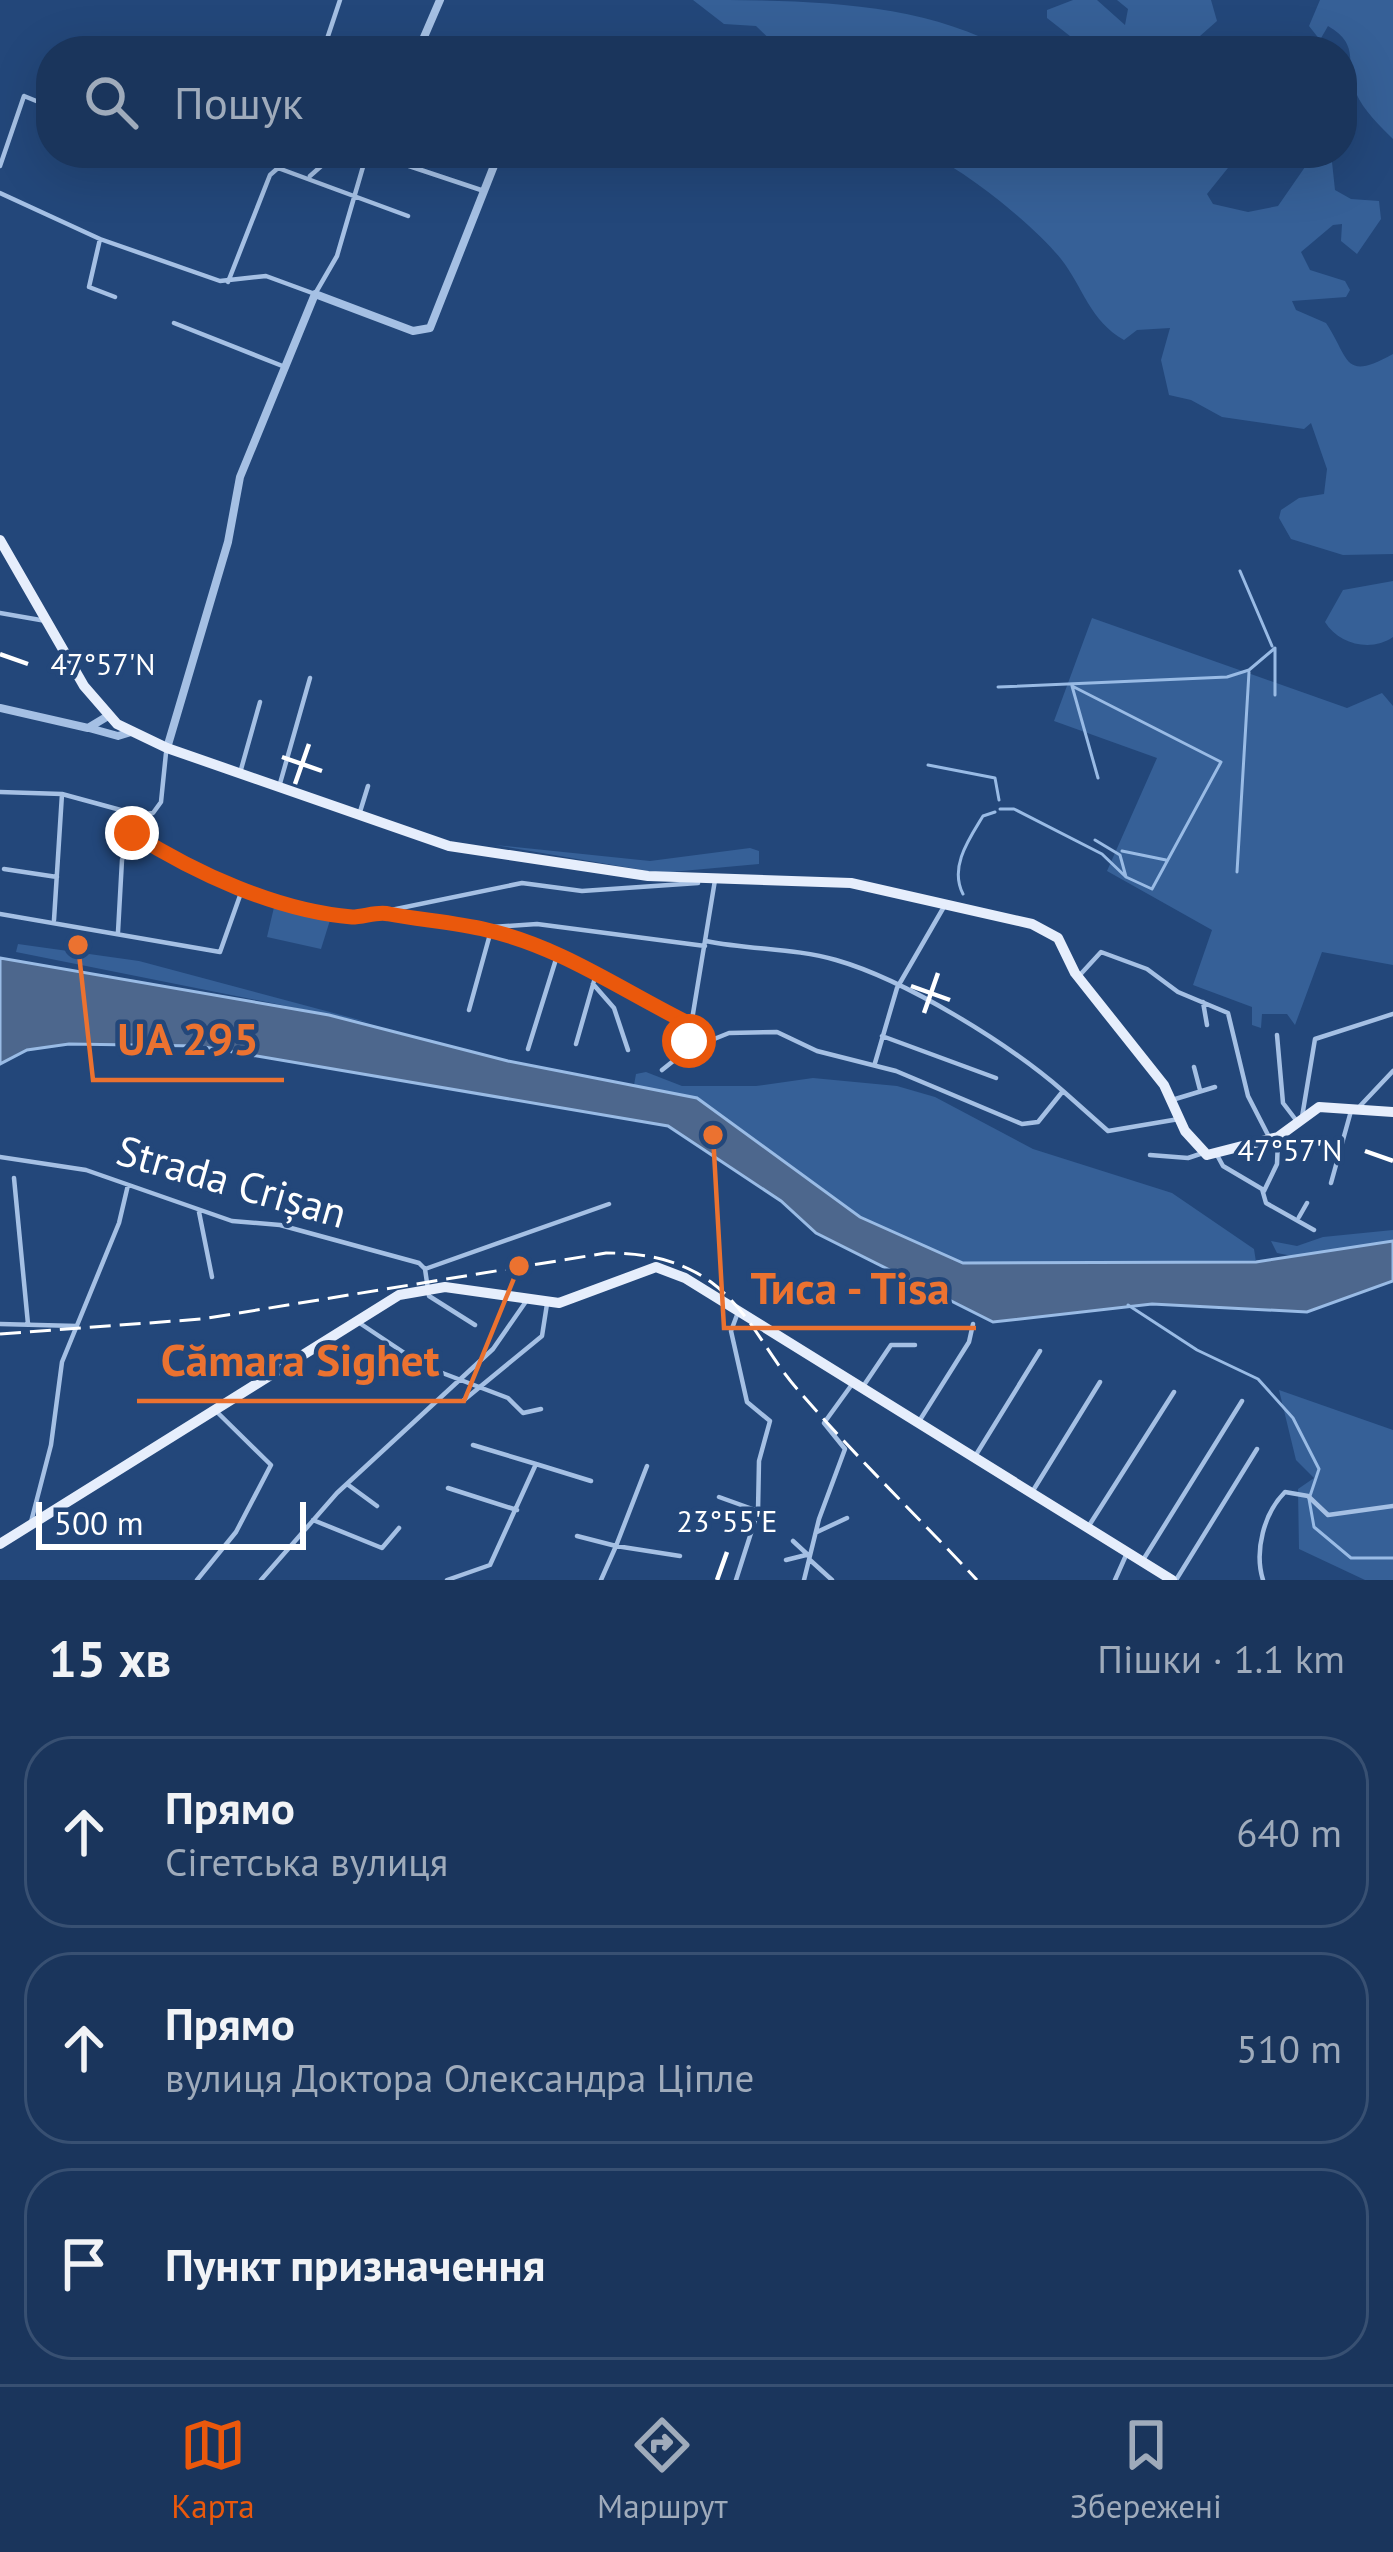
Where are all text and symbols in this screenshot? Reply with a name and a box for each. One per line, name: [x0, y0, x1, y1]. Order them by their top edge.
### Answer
search box: [36, 36, 1357, 168]
icon: search: [78, 69, 144, 135]
text: Пошук: [174, 73, 303, 131]
text: 47°57'N: [51, 644, 155, 683]
route end: [105, 806, 159, 860]
callout: UA 295: [93, 999, 284, 1080]
text: UA 295: [117, 1009, 259, 1067]
route start: [662, 1014, 716, 1068]
street label: Strada Crișan: [111, 1122, 353, 1240]
text: 47°57'N: [1238, 1130, 1342, 1169]
callout: Тиса - Tisa: [724, 1247, 976, 1328]
text: Тиса - Tisa: [751, 1258, 949, 1316]
callout: Cămara Sighet: [137, 1320, 464, 1401]
text: Cămara Sighet: [161, 1330, 440, 1388]
scale bar: [36, 1496, 306, 1549]
text: 500 m: [54, 1501, 144, 1544]
text: 23°55'E: [677, 1501, 777, 1540]
text: 15 хв: [48, 1625, 171, 1691]
text: Пішки · 1.1 km: [1097, 1633, 1345, 1684]
text: Прямо: [165, 1778, 295, 1836]
icon: ahead: [51, 1799, 117, 1865]
text: 640 m: [1236, 1807, 1342, 1858]
text: Сігетська вулиця: [165, 1836, 448, 1887]
text: Прямо: [165, 1994, 295, 2052]
icon: ahead: [51, 2015, 117, 2081]
text: 510 m: [1236, 2023, 1342, 2074]
text: вулиця Доктора Олександра Ціпле: [165, 2052, 754, 2103]
icon: arrive: [51, 2231, 117, 2297]
text: Пункт призначення: [165, 2235, 545, 2293]
tab: Карта: [171, 2412, 255, 2527]
tab: Маршрут: [597, 2412, 728, 2527]
tab: Збережені: [1070, 2412, 1222, 2527]

